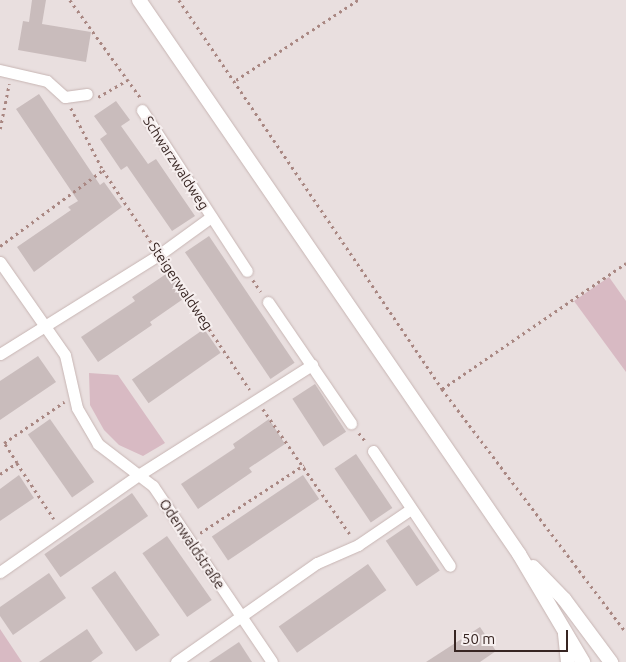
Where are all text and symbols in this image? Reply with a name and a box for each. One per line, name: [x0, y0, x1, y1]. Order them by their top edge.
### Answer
street label: Schwarzwaldweg: [139, 113, 213, 213]
street label: Steigerwaldweg: [146, 239, 216, 333]
street label: Odenwaldstraße: [156, 496, 228, 592]
scale bar: [456, 620, 570, 652]
text: 50 m: [462, 630, 495, 647]

